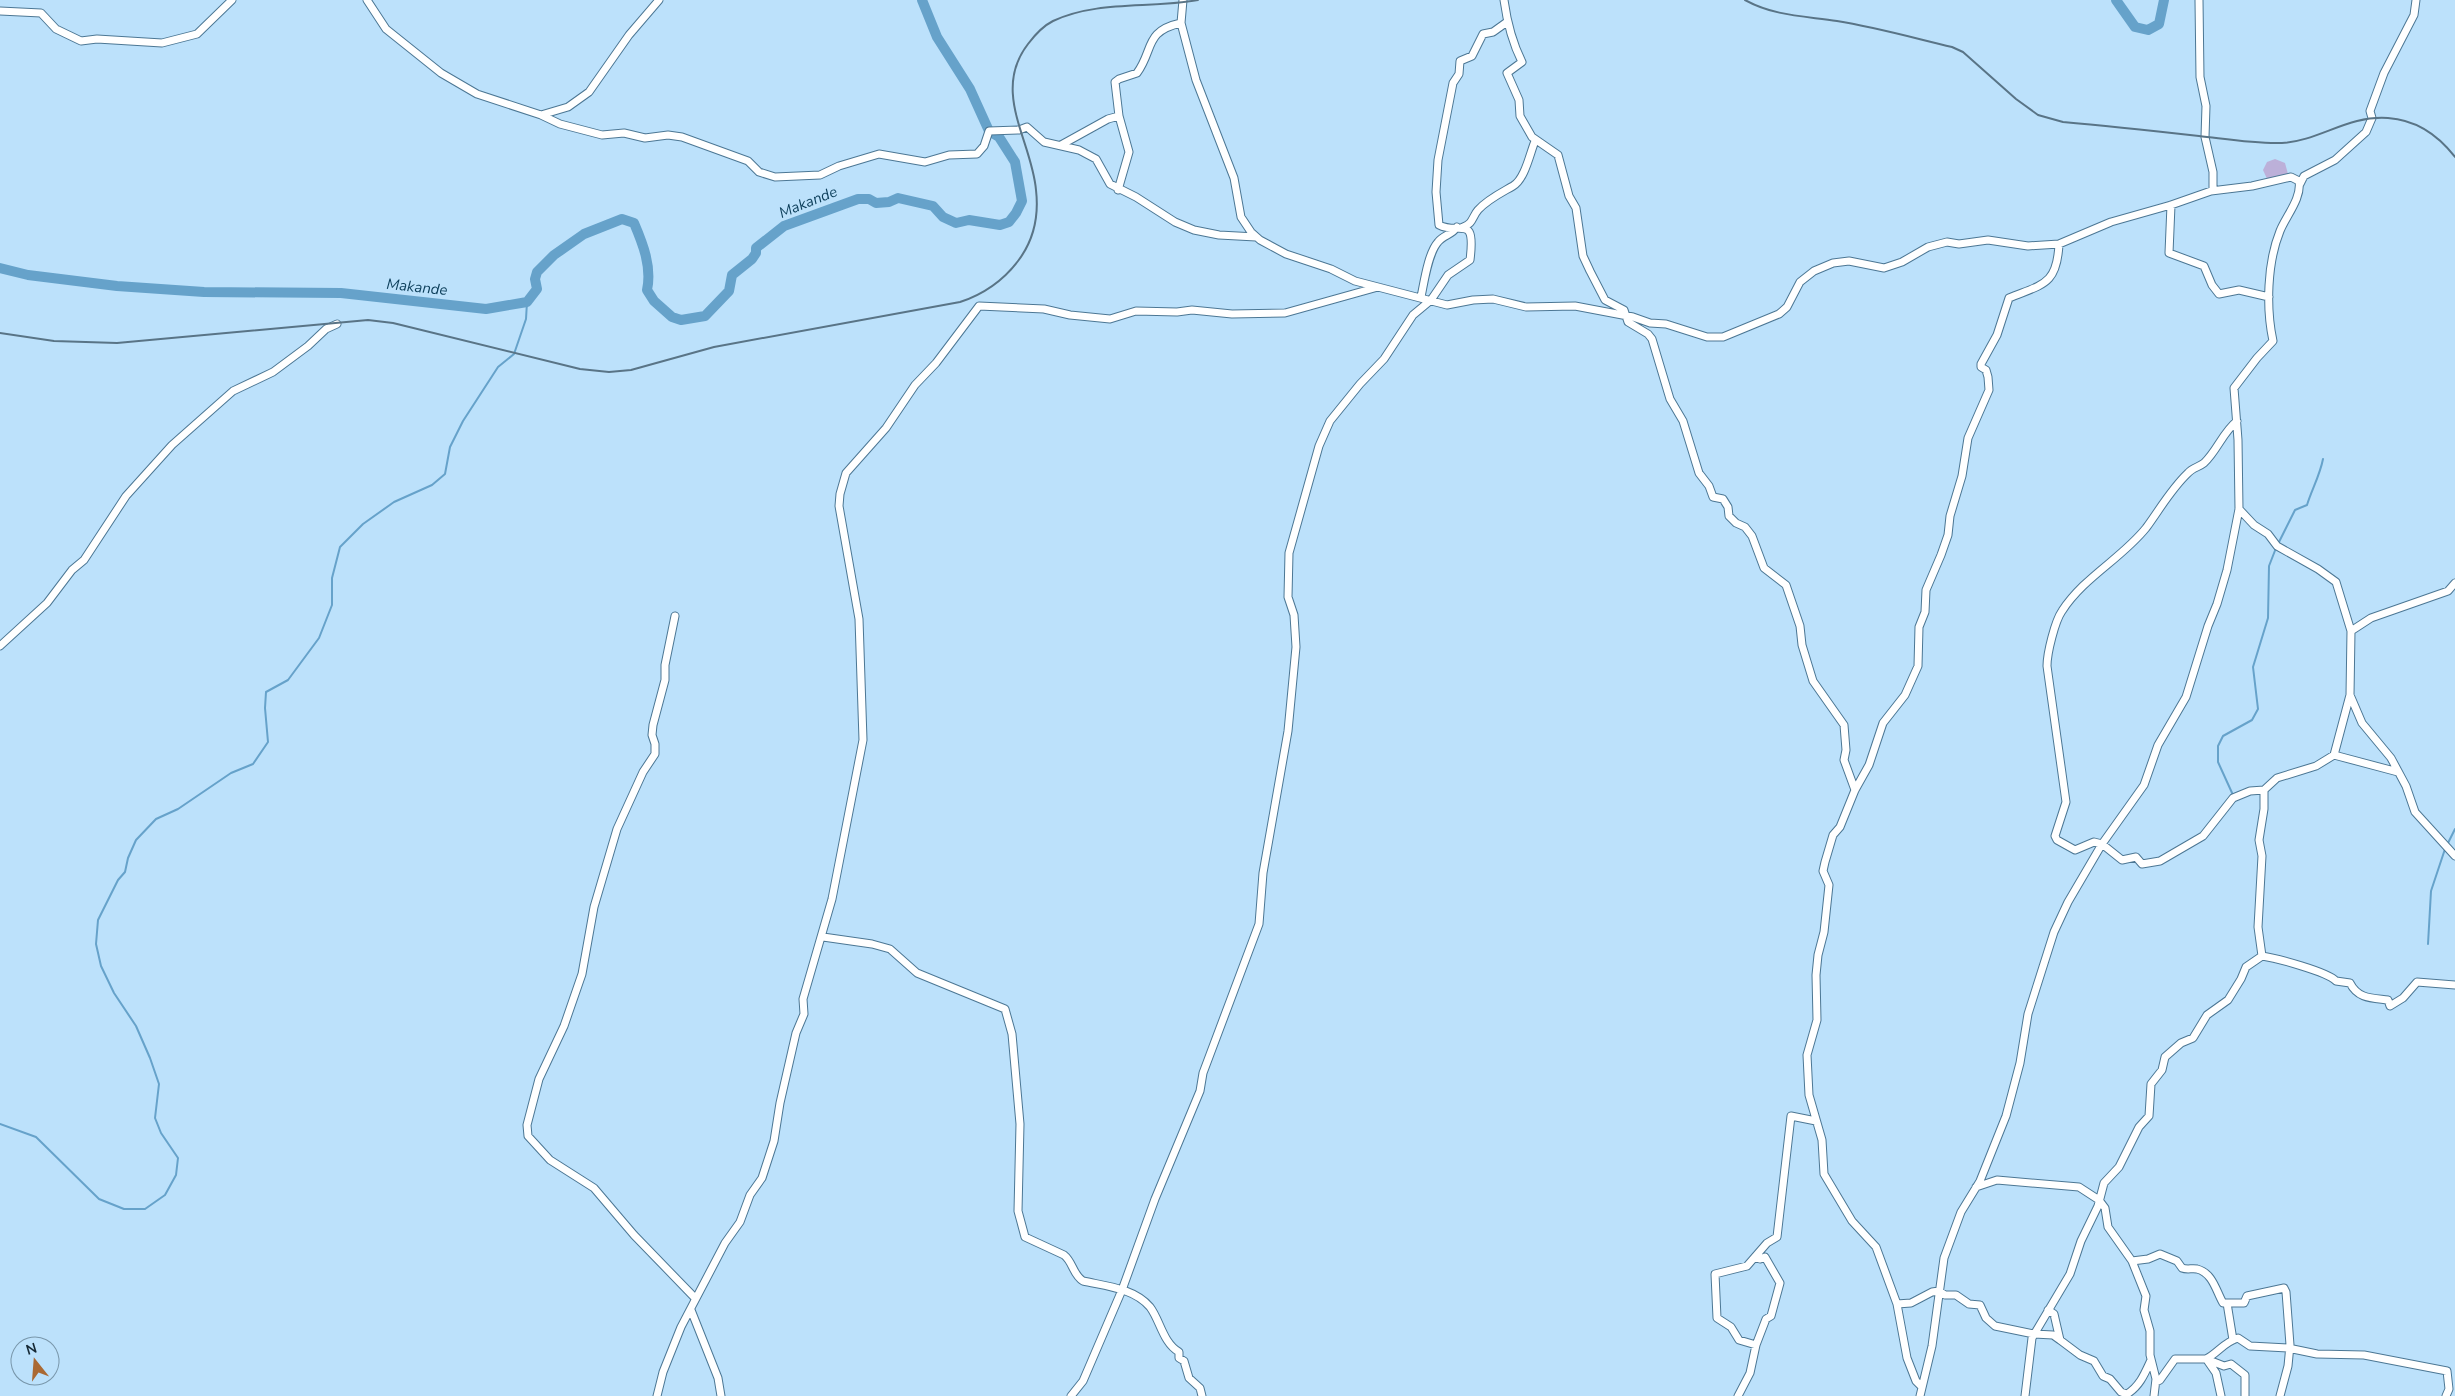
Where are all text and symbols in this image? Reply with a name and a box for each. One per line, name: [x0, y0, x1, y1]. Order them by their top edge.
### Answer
water label: Makande: [776, 181, 840, 223]
water label: Makande: [385, 274, 449, 300]
north arrow: [10, 1336, 60, 1386]
text: N: [24, 1338, 39, 1360]

